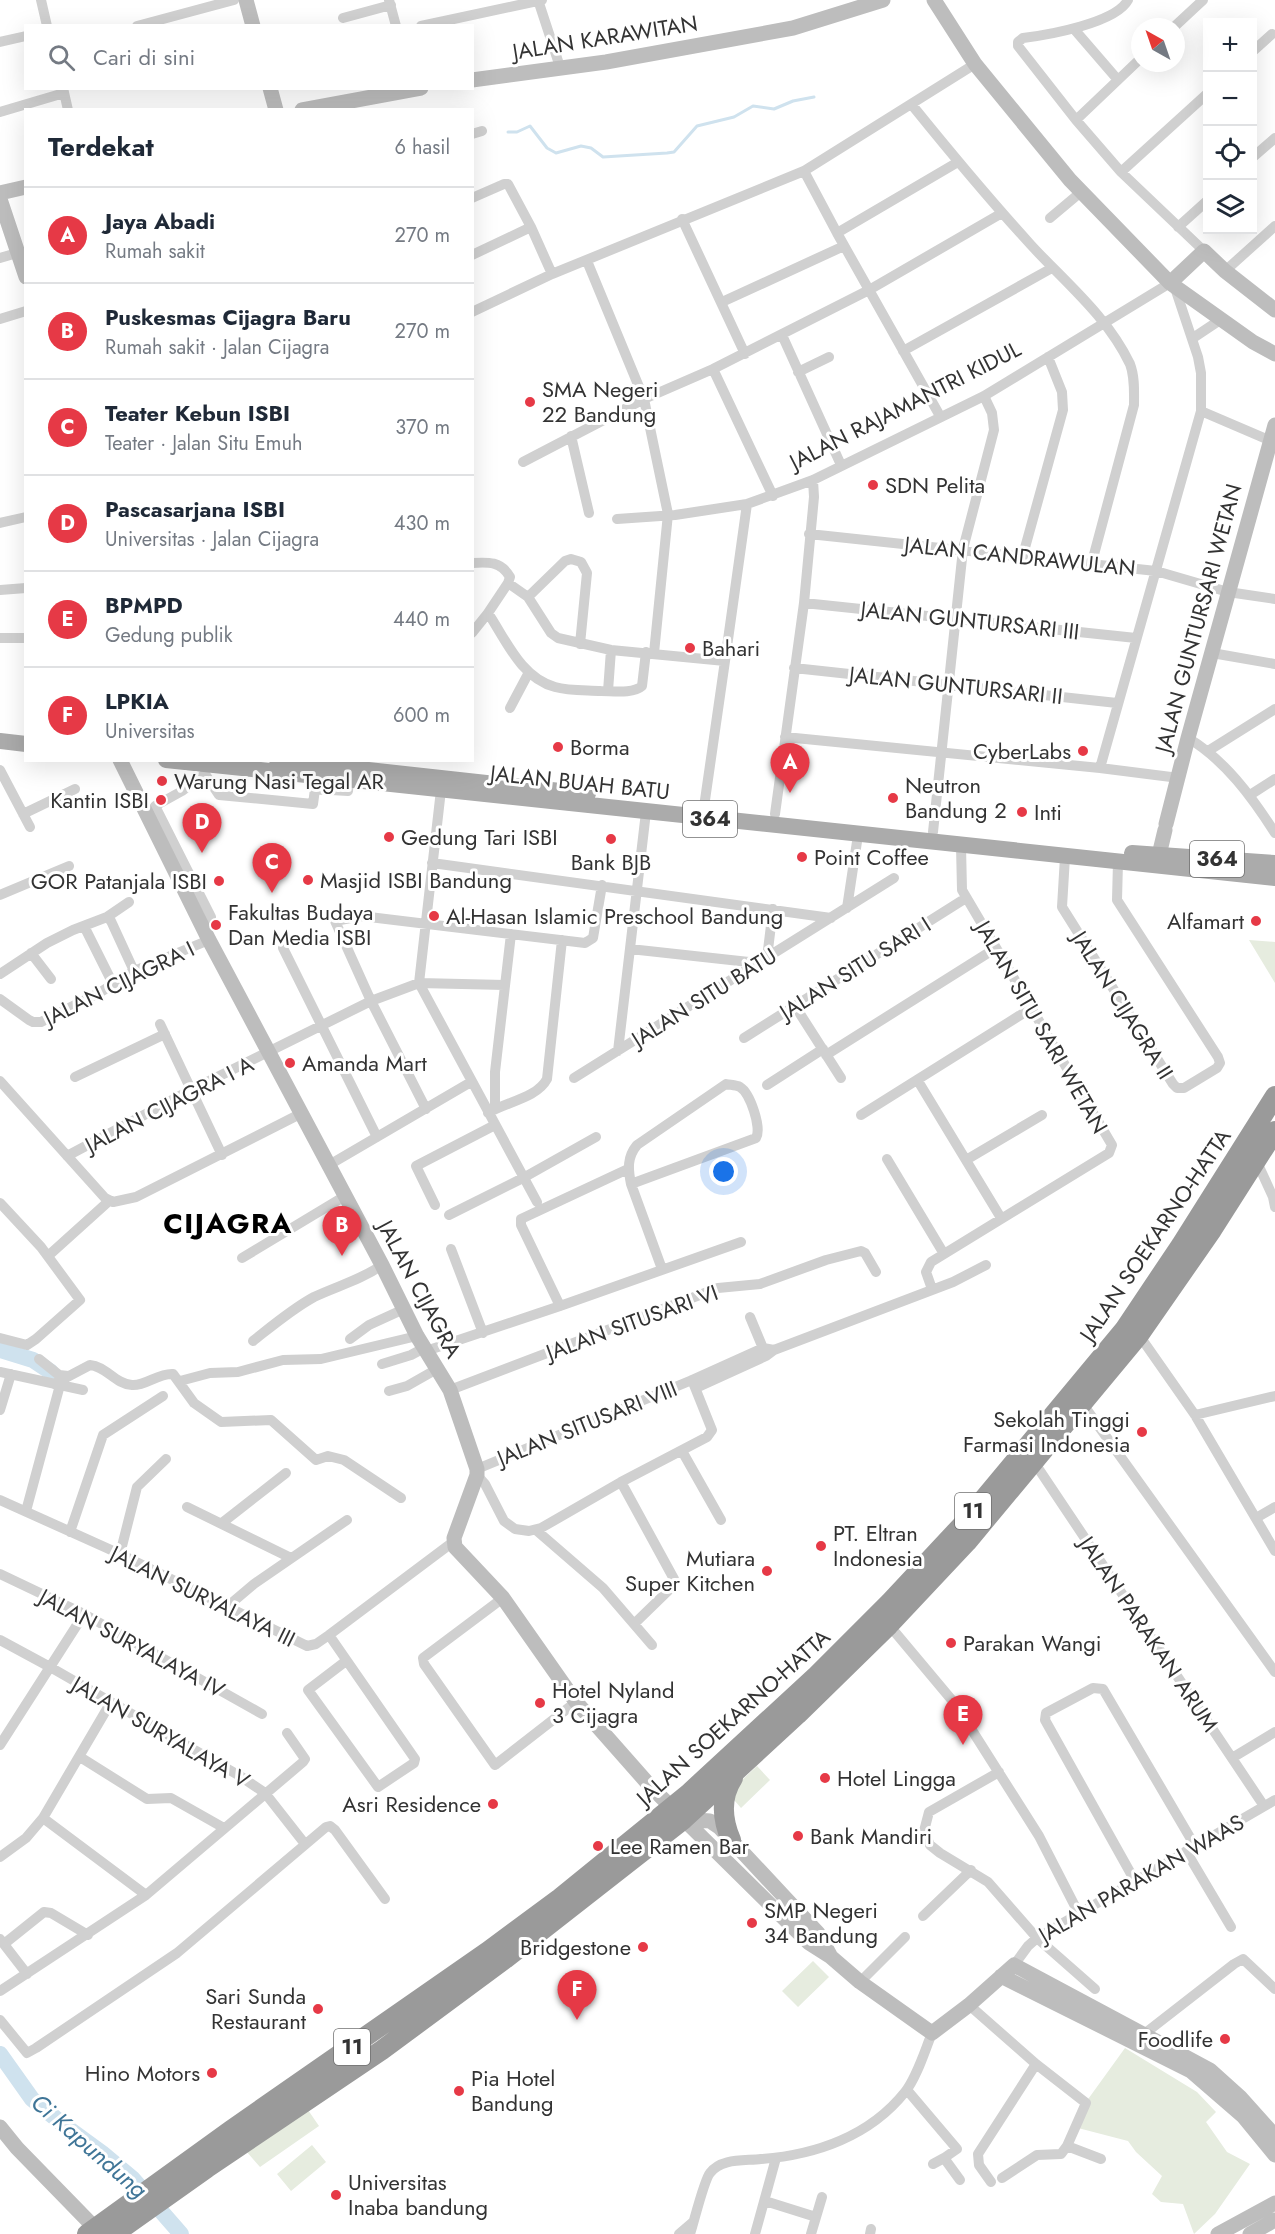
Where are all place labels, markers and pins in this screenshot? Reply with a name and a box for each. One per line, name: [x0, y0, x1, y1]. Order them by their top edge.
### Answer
place label: SMA Negeri 22 Bandung: [542, 373, 659, 430]
marker: SMA Negeri 22 Bandung: [523, 395, 537, 409]
place label: SDN Pelita: [885, 469, 985, 501]
marker: SDN Pelita: [866, 478, 880, 492]
place label: Bahari: [702, 632, 760, 664]
marker: Bahari: [683, 641, 697, 655]
place label: Borma: [570, 731, 630, 763]
place label: CyberLabs: [973, 735, 1071, 767]
marker: Borma: [551, 740, 565, 754]
pin: A: [770, 744, 810, 793]
marker: CyberLabs: [1076, 744, 1090, 758]
place label: Warung Nasi Tegal AR: [174, 765, 384, 797]
place label: Neutron Bandung 2: [905, 769, 1007, 826]
marker: Warung Nasi Tegal AR: [155, 774, 169, 788]
place label: Kantin ISBI: [50, 784, 149, 816]
marker: Neutron Bandung 2: [886, 791, 900, 805]
marker: Kantin ISBI: [154, 793, 168, 807]
place label: Inti: [1034, 796, 1062, 828]
pin: D: [182, 804, 222, 853]
marker: Inti: [1015, 805, 1029, 819]
place label: Gedung Tari ISBI: [401, 821, 558, 853]
marker: Gedung Tari ISBI: [382, 830, 396, 844]
marker: Bank BJB: [604, 832, 618, 846]
place label: Point Coffee: [814, 841, 929, 873]
pin: C: [252, 844, 292, 893]
place label: Bank BJB: [571, 846, 651, 878]
marker: Point Coffee: [795, 850, 809, 864]
place label: Masjid ISBI Bandung: [320, 864, 512, 896]
place label: GOR Patanjala ISBI: [31, 865, 207, 897]
marker: Masjid ISBI Bandung: [301, 873, 315, 887]
marker: GOR Patanjala ISBI: [212, 874, 226, 888]
place label: Fakultas Budaya Dan Media ISBI: [228, 896, 373, 953]
place label: Al-Hasan Islamic Preschool Bandung: [446, 900, 783, 932]
place label: Alfamart: [1167, 905, 1245, 937]
marker: Al-Hasan Islamic Preschool Bandung: [427, 909, 441, 923]
marker: Alfamart: [1249, 914, 1263, 928]
marker: Fakultas Budaya Dan Media ISBI: [209, 918, 223, 932]
place label: Amanda Mart: [302, 1047, 427, 1079]
marker: Amanda Mart: [283, 1056, 297, 1070]
pin: B: [322, 1206, 362, 1256]
place label: Sekolah Tinggi Farmasi Indonesia: [963, 1403, 1130, 1460]
marker: Sekolah Tinggi Farmasi Indonesia: [1135, 1425, 1149, 1439]
place label: PT. Eltran Indonesia: [833, 1517, 923, 1574]
marker: PT. Eltran Indonesia: [814, 1539, 828, 1553]
place label: Mutiara Super Kitchen: [625, 1542, 755, 1599]
marker: Mutiara Super Kitchen: [760, 1564, 774, 1578]
place label: Parakan Wangi: [963, 1627, 1102, 1659]
marker: Parakan Wangi: [944, 1636, 958, 1650]
place label: Hotel Nyland 3 Cijagra: [552, 1674, 674, 1731]
marker: Hotel Nyland 3 Cijagra: [533, 1696, 547, 1710]
pin: E: [944, 1696, 982, 1745]
place label: Hotel Lingga: [837, 1762, 956, 1794]
marker: Hotel Lingga: [818, 1771, 832, 1785]
place label: Asri Residence: [342, 1788, 481, 1820]
marker: Asri Residence: [486, 1797, 500, 1811]
place label: Bank Mandiri: [810, 1820, 932, 1852]
marker: Bank Mandiri: [791, 1829, 805, 1843]
place label: Lee Ramen Bar: [610, 1830, 750, 1862]
marker: Lee Ramen Bar: [591, 1839, 605, 1853]
place label: SMP Negeri 34 Bandung: [764, 1894, 878, 1951]
marker: SMP Negeri 34 Bandung: [745, 1916, 759, 1930]
place label: Bridgestone: [520, 1931, 631, 1963]
marker: Bridgestone: [636, 1940, 650, 1954]
pin: F: [558, 1970, 596, 2020]
place label: Sari Sunda Restaurant: [205, 1980, 307, 2037]
marker: Sari Sunda Restaurant: [311, 2002, 325, 2016]
place label: Foodlife: [1138, 2023, 1213, 2055]
marker: Foodlife: [1218, 2032, 1232, 2046]
place label: Hino Motors: [85, 2057, 200, 2089]
place label: Pia Hotel Bandung: [471, 2062, 555, 2119]
marker: Hino Motors: [205, 2066, 219, 2080]
marker: Pia Hotel Bandung: [452, 2084, 466, 2098]
place label: Universitas Inaba bandung: [348, 2166, 488, 2223]
marker: Universitas Inaba bandung: [329, 2188, 343, 2202]

